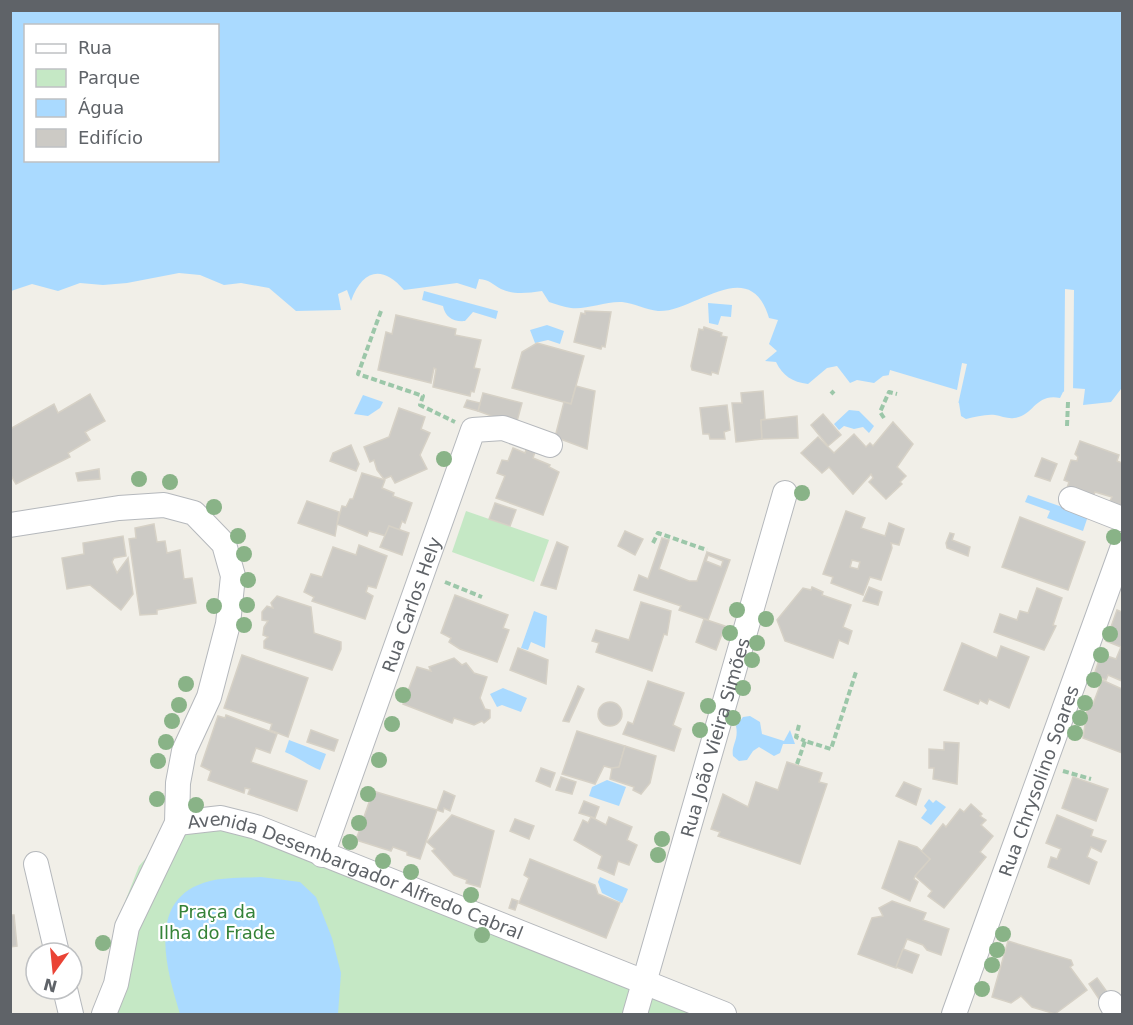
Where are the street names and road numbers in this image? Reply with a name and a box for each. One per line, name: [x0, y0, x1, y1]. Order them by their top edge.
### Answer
street label: Rua Carlos Hely: [377, 533, 445, 675]
street label: Rua João Vieira Simões: [676, 635, 753, 839]
street label: Rua Chrysolino Soares: [994, 682, 1082, 879]
street label: Avenida Desembargador Alfredo Cabral: [186, 808, 526, 943]

